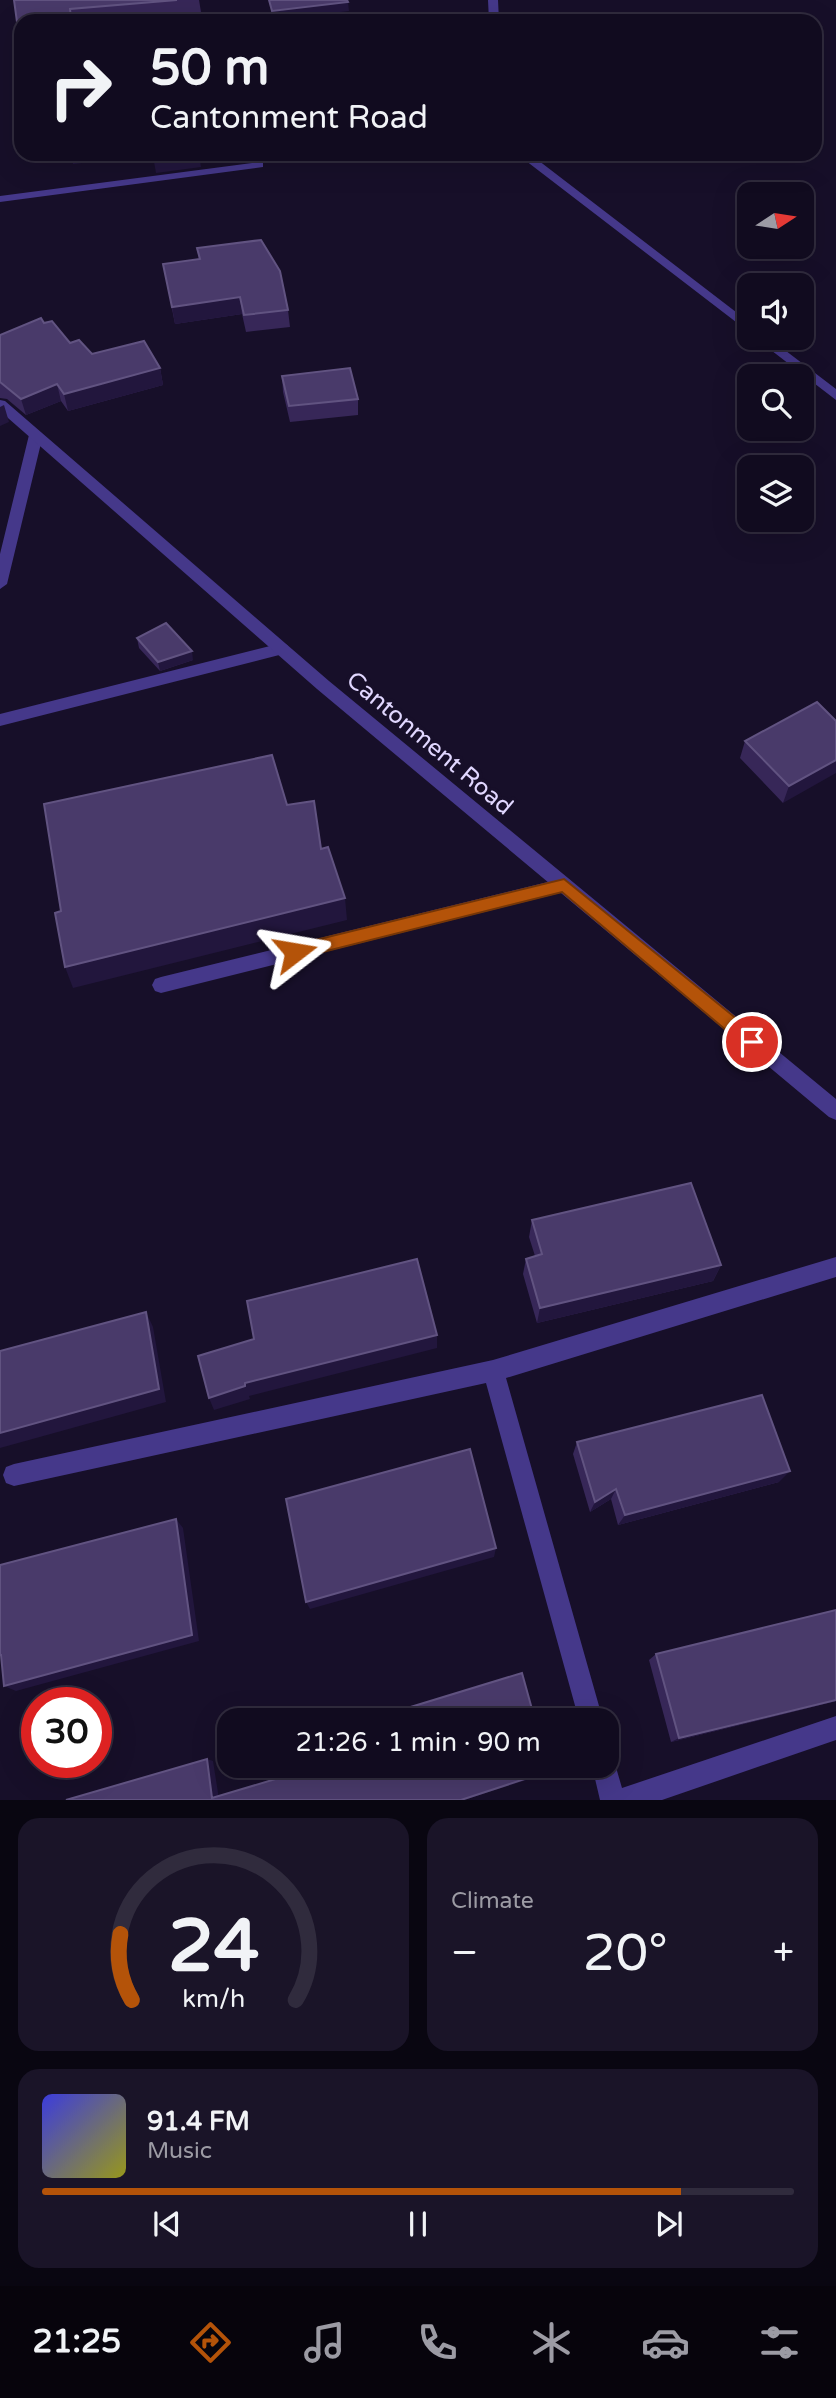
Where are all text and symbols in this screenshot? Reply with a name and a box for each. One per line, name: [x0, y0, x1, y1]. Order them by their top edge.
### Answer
text: 50 m: [150, 39, 269, 98]
icon: right: [35, 42, 126, 133]
text: Cantonment Road: [150, 99, 428, 137]
north arrow: [737, 182, 814, 259]
map controls: [737, 182, 814, 532]
button: sound: [737, 273, 814, 350]
button: search: [737, 364, 814, 441]
button: layers: [737, 455, 814, 532]
street label: Cantonment Road: [341, 665, 519, 821]
position arrow: [258, 915, 332, 989]
pin: [722, 1012, 782, 1072]
icon: arrive: [733, 1023, 771, 1061]
speed limit sign: 30: [21, 1687, 112, 1778]
text: 21:26 · 1 min · 90 m: [295, 1727, 541, 1758]
text: Climate: [451, 1887, 534, 1915]
text: 24: [168, 1904, 259, 1992]
text: 20°: [583, 1922, 668, 1985]
text: −: [451, 1930, 478, 1976]
text: +: [773, 1930, 794, 1976]
text: km/h: [182, 1984, 245, 2014]
text: 91.4 FM: [147, 2106, 250, 2137]
text: Music: [147, 2137, 212, 2165]
icon: previous: [148, 2205, 186, 2243]
icon: pause: [399, 2205, 437, 2243]
icon: next: [650, 2205, 688, 2243]
icon: directions: [186, 2318, 235, 2367]
icon: music: [300, 2318, 349, 2367]
icon: phone: [413, 2318, 462, 2367]
icon: climate: [527, 2318, 576, 2367]
icon: car: [641, 2318, 690, 2367]
icon: filters: [755, 2318, 804, 2367]
text: 21:25: [32, 2323, 121, 2361]

